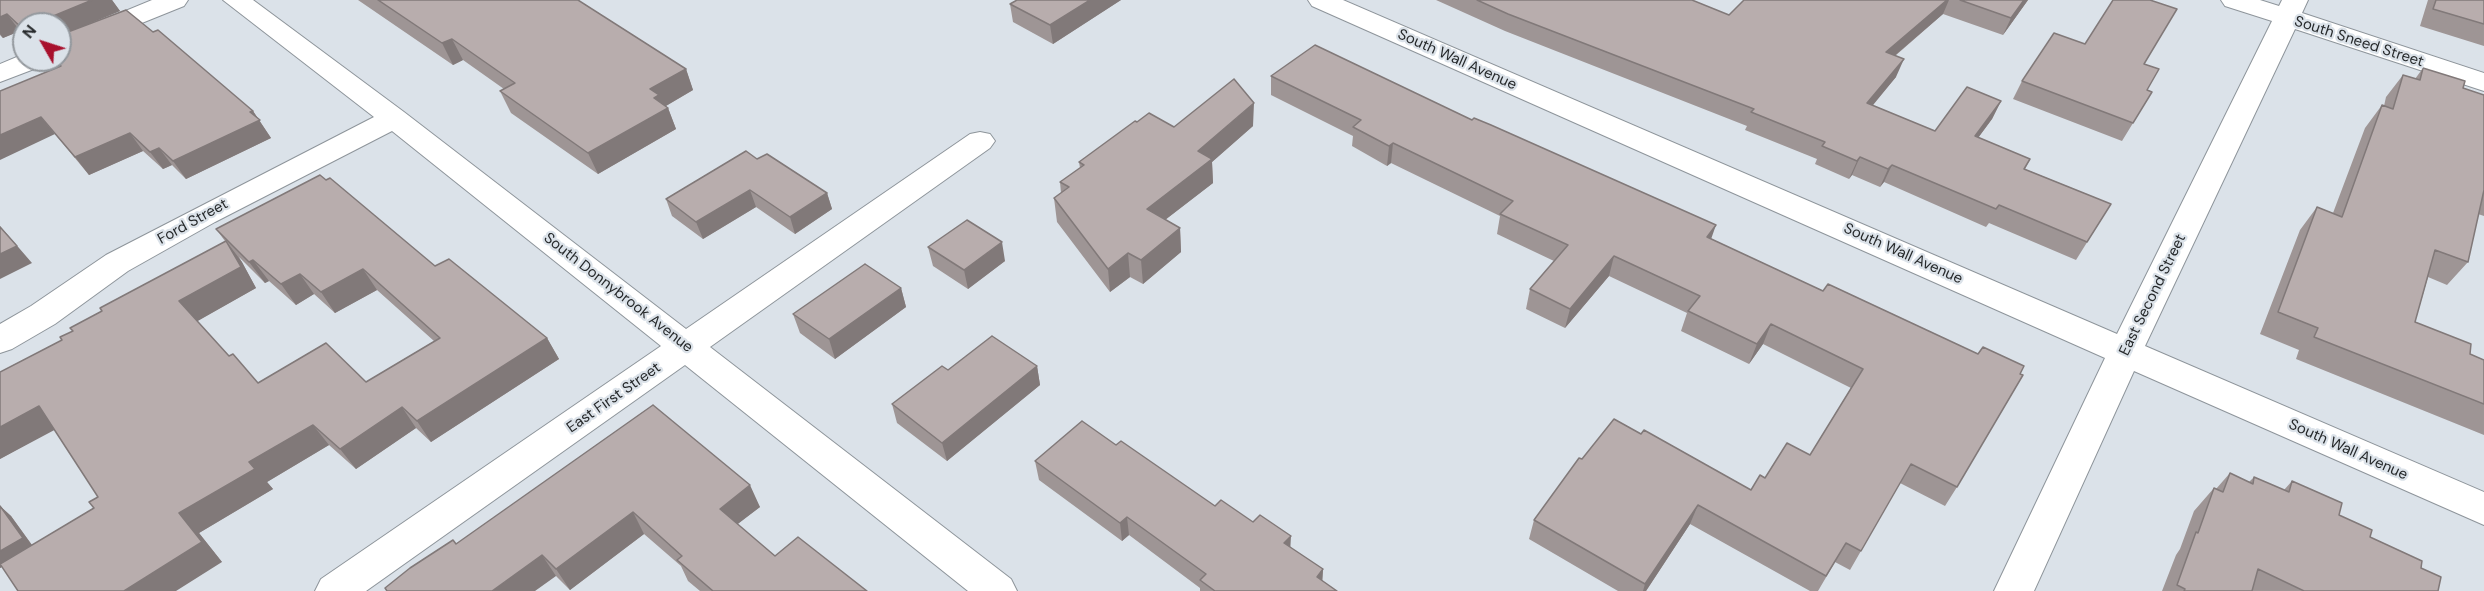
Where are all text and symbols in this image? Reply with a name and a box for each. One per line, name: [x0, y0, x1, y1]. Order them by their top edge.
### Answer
north arrow: [12, 12, 72, 72]
street label: South Sneed Street: [2292, 13, 2426, 71]
text: N: [17, 20, 41, 43]
street label: South Wall Avenue: [1395, 26, 1519, 94]
street label: Ford Street: [155, 195, 231, 249]
street label: South Wall Avenue: [1841, 220, 1965, 288]
street label: South Donnybrook Avenue: [540, 229, 696, 357]
street label: East Second Street: [2116, 231, 2190, 359]
street label: East First Street: [564, 359, 664, 437]
street label: South Wall Avenue: [2286, 416, 2410, 484]

